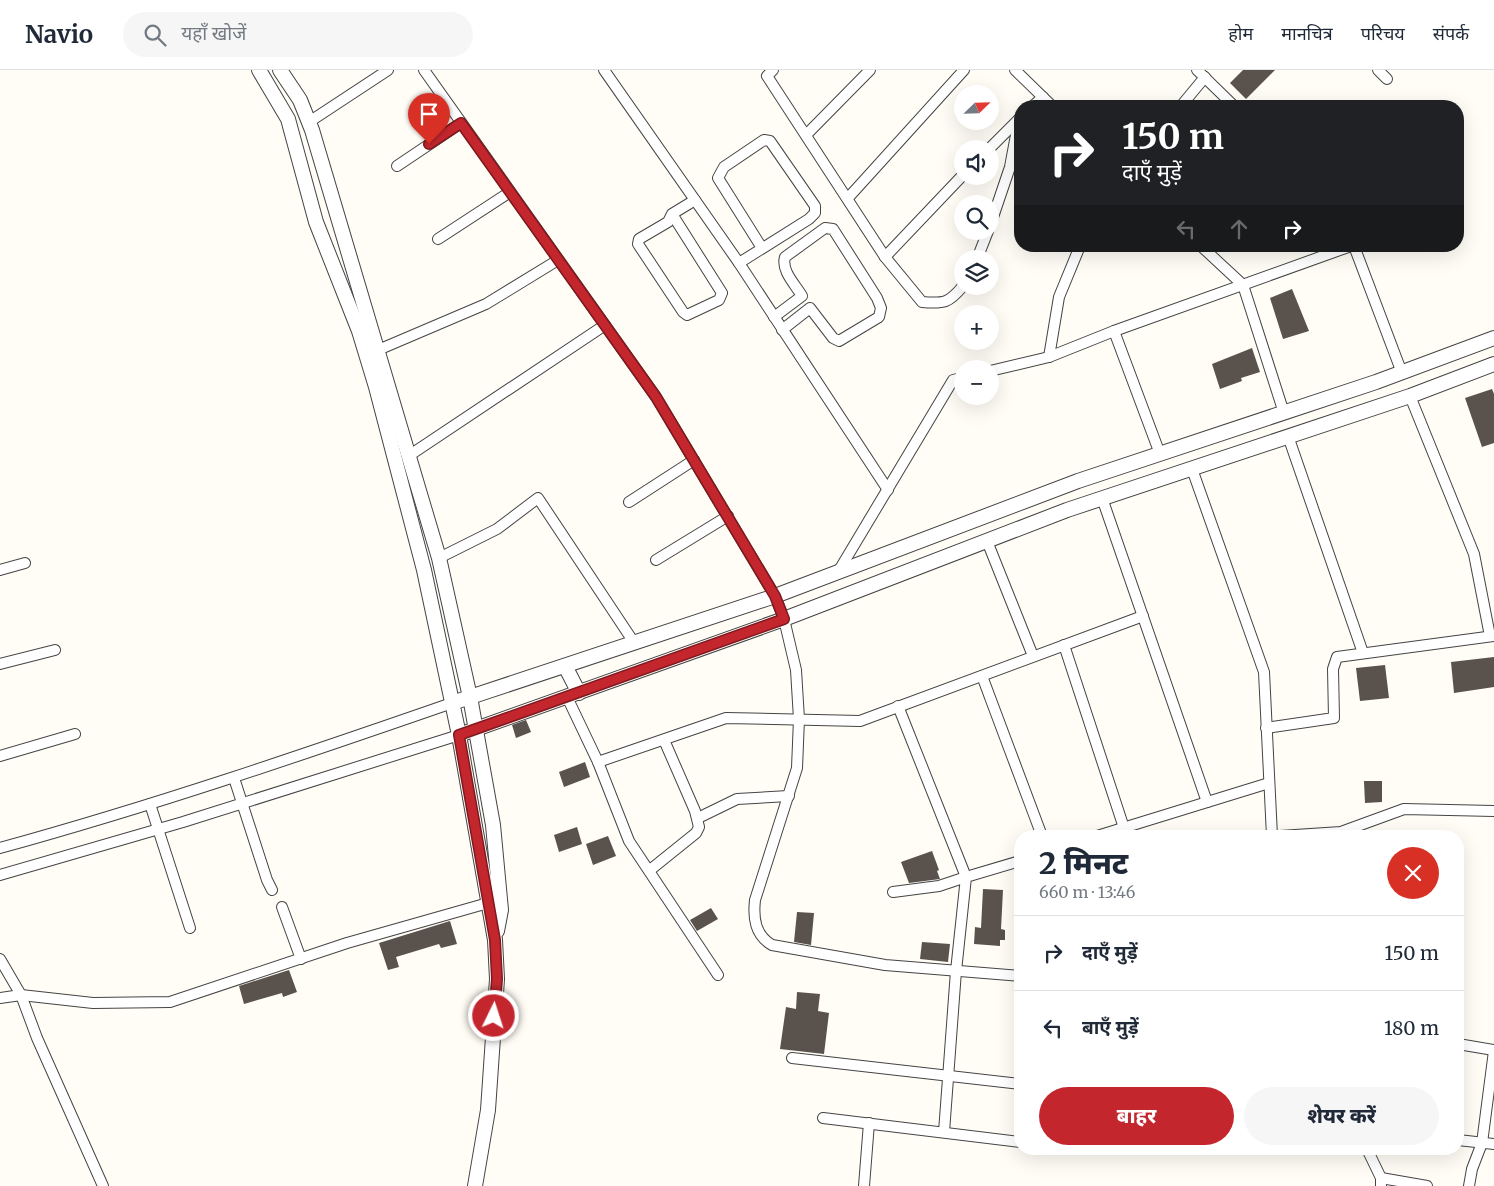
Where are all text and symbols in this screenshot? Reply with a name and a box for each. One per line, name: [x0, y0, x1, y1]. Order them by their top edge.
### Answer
search box: [123, 12, 473, 57]
text: Navio: [25, 19, 93, 50]
icon: search: [141, 21, 169, 49]
text: यहाँ खोजें: [181, 21, 246, 45]
text: होम: [1228, 22, 1253, 45]
text: मानचित्र: [1281, 22, 1333, 45]
text: परिचय: [1361, 22, 1405, 45]
text: संपर्क: [1433, 22, 1469, 45]
north arrow: [954, 85, 999, 130]
map controls: [954, 85, 999, 405]
pin: [408, 93, 450, 144]
icon: arrive: [415, 100, 443, 128]
text: 150 m: [1122, 115, 1224, 159]
icon: right: [1039, 120, 1104, 185]
button: sound: [954, 140, 999, 185]
text: दाएँ मुड़ें: [1122, 158, 1182, 186]
button: search: [954, 195, 999, 240]
icon: left: [1172, 215, 1200, 243]
icon: ahead: [1225, 215, 1253, 243]
icon: right: [1278, 215, 1306, 243]
button: layers: [954, 250, 999, 295]
button: +: [954, 305, 999, 350]
button: −: [954, 360, 999, 405]
text: 2 मिनट: [1039, 844, 1128, 882]
button: close: [1387, 847, 1439, 899]
text: 660 m · 13:46: [1039, 882, 1135, 902]
icon: right: [1039, 939, 1067, 967]
text: दाएँ मुड़ें: [1082, 940, 1138, 964]
text: 150 m: [1385, 941, 1439, 965]
position arrow: [467, 989, 519, 1041]
icon: left: [1039, 1014, 1067, 1042]
text: बाएँ मुड़ें: [1082, 1015, 1139, 1039]
text: 180 m: [1384, 1016, 1439, 1040]
button: बाहर: [1039, 1087, 1234, 1145]
button: शेयर करें: [1244, 1087, 1439, 1145]

